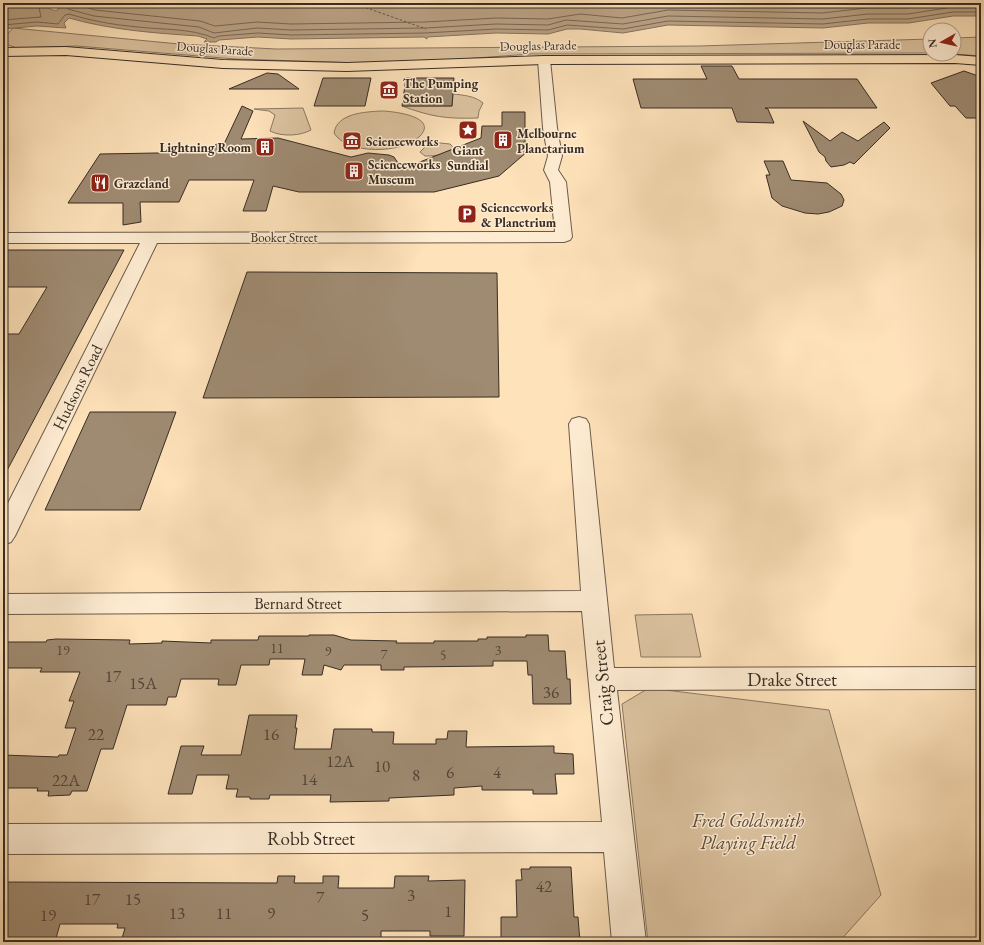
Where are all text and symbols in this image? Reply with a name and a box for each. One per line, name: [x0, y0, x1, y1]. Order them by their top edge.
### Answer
north arrow: [922, 22, 962, 62]
street label: Douglas Parade: [499, 36, 577, 55]
street label: Douglas Parade: [824, 36, 900, 53]
street label: Douglas Parade: [176, 37, 254, 60]
text: N: [925, 38, 940, 49]
place label: The Pumping Station: [403, 75, 479, 107]
museum icon: The Pumping Station: [378, 79, 400, 101]
place icon: Giant Sundial: [457, 119, 479, 141]
place label: Melbourne Planetarium: [517, 125, 585, 157]
building icon: Melbourne Planetarium: [492, 129, 514, 151]
museum icon: Scienceworks: [341, 130, 363, 152]
place label: Scienceworks: [366, 133, 439, 150]
building icon: Lightning Room: [254, 136, 276, 158]
place label: Lightning Room: [160, 139, 252, 156]
place label: Giant Sundial: [447, 142, 489, 174]
place label: Scienceworks Museum: [368, 156, 441, 188]
building icon: Scienceworks Museum: [343, 160, 365, 182]
restaurant icon: Grazeland: [89, 172, 111, 194]
place label: Grazeland: [114, 175, 170, 192]
place label: Scienceworks & Planetrium: [481, 199, 557, 231]
parking icon: Scienceworks & Planetrium: [456, 203, 478, 225]
street label: Booker Street: [251, 229, 317, 246]
street label: Hudsons Road: [48, 340, 108, 434]
street label: Bernard Street: [254, 593, 342, 614]
house number: 11: [270, 639, 284, 657]
street label: Craig Street: [586, 639, 619, 727]
house number: 19: [56, 641, 70, 659]
house number: 3: [495, 641, 502, 659]
house number: 9: [325, 642, 332, 660]
house number: 7: [381, 645, 388, 663]
house number: 5: [440, 646, 446, 664]
house number: 17: [105, 665, 122, 687]
street label: Drake Street: [747, 667, 837, 692]
house number: 15A: [129, 672, 157, 694]
house number: 36: [543, 681, 559, 703]
house number: 22: [88, 723, 104, 745]
house number: 16: [263, 723, 279, 745]
house number: 12A: [326, 750, 354, 772]
house number: 10: [374, 755, 390, 777]
house number: 6: [446, 761, 454, 783]
house number: 4: [493, 761, 502, 783]
house number: 8: [412, 764, 420, 786]
house number: 14: [301, 768, 318, 790]
house number: 22A: [52, 769, 80, 791]
park label: Fred Goldsmith Playing Field: [691, 808, 804, 855]
street label: Robb Street: [267, 826, 355, 851]
house number: 42: [536, 875, 552, 897]
house number: 3: [407, 884, 415, 906]
house number: 7: [316, 886, 325, 908]
house number: 17: [84, 888, 101, 910]
house number: 15: [125, 888, 141, 910]
house number: 1: [444, 900, 452, 922]
house number: 13: [169, 902, 185, 924]
house number: 11: [216, 902, 232, 924]
house number: 9: [267, 902, 275, 924]
house number: 19: [40, 904, 56, 926]
house number: 5: [361, 904, 369, 926]

